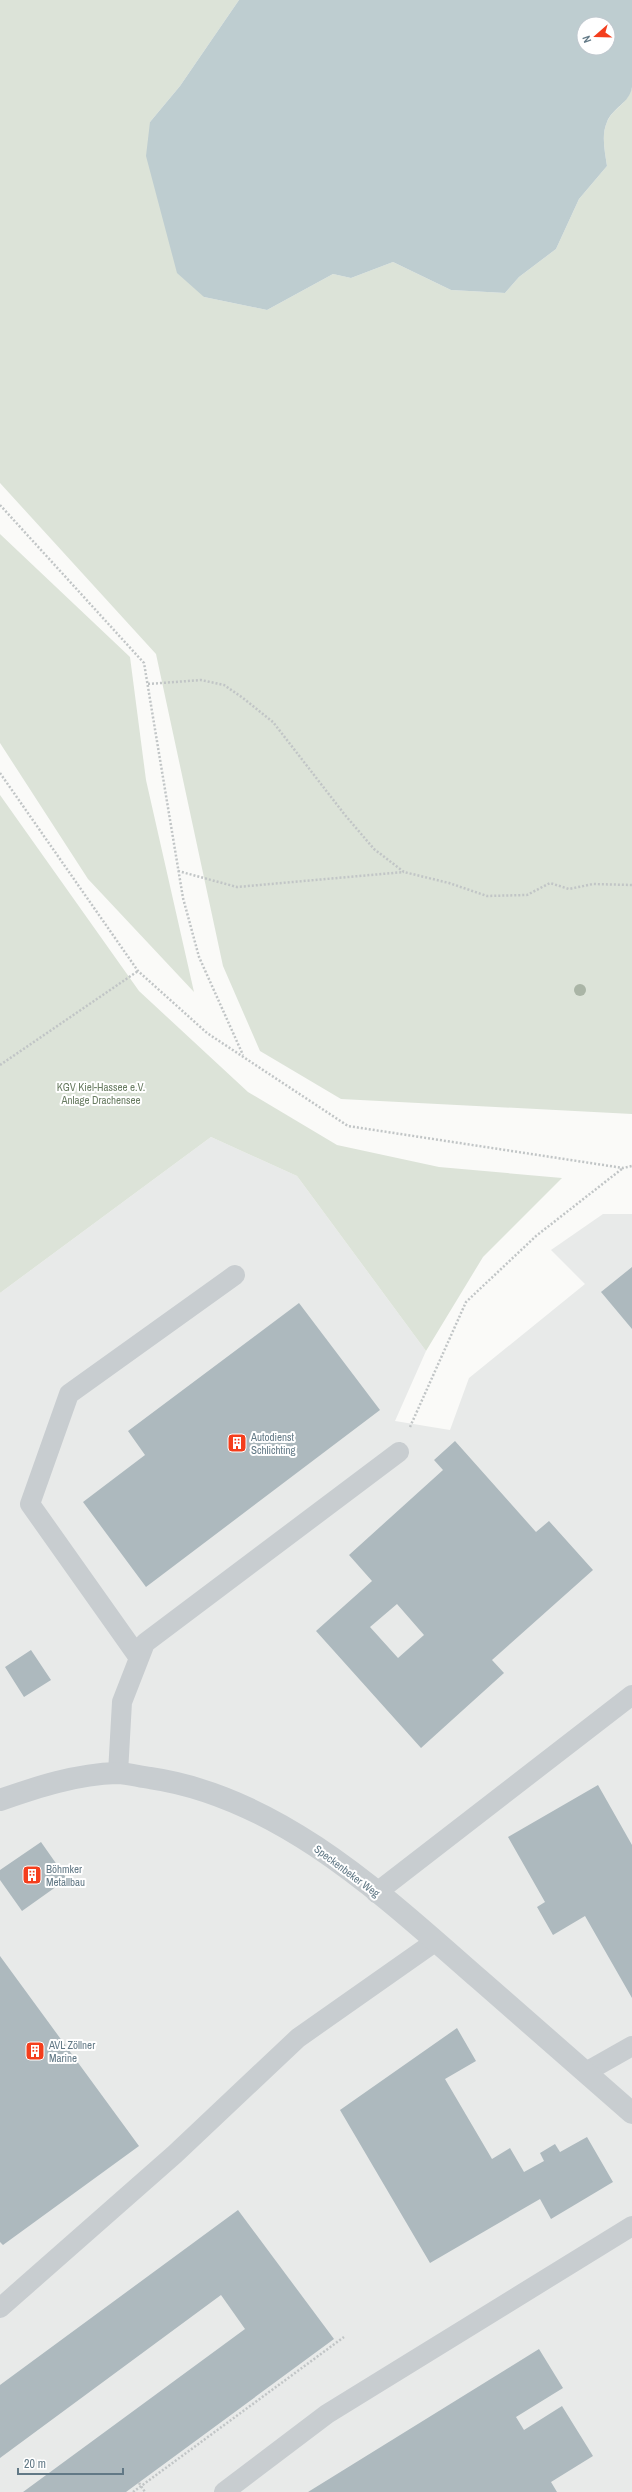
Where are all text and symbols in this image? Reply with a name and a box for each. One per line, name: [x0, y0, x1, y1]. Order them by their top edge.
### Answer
north arrow: [576, 16, 616, 56]
text: N: [579, 34, 594, 45]
park label: KGV Kiel-Hassee e.V. Anlage Drachensee: [57, 1080, 145, 1107]
place label: Autodienst Schlichting: [250, 1430, 296, 1457]
building icon: Autodienst Schlichting: [226, 1432, 248, 1454]
street label: Speckenbeker Weg: [311, 1842, 383, 1900]
place label: Böhmker Metallbau: [46, 1862, 85, 1889]
building icon: Böhmker Metallbau: [21, 1864, 43, 1886]
place label: AVL Zöllner Marine: [48, 2038, 95, 2065]
building icon: AVL Zöllner Marine: [24, 2040, 46, 2062]
scale bar: [18, 2450, 123, 2476]
text: 20 m: [24, 2456, 46, 2472]

